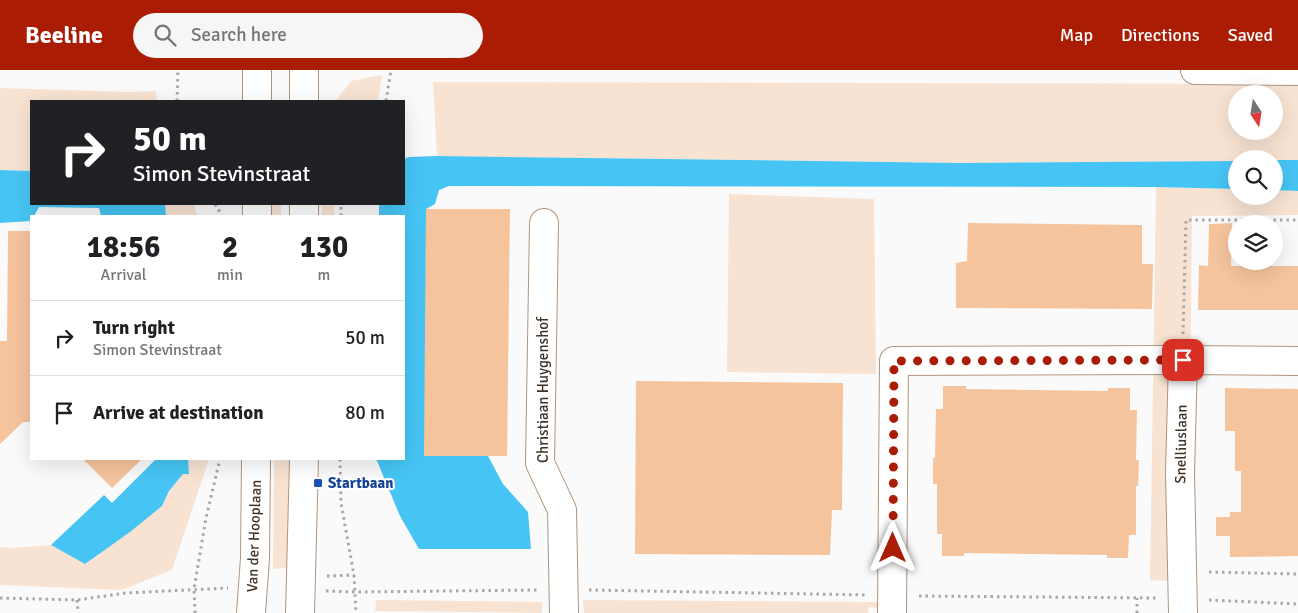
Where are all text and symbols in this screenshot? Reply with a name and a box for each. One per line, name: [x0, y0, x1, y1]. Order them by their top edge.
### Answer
search box: [133, 13, 483, 58]
text: Beeline: [25, 20, 103, 50]
icon: search: [151, 21, 179, 49]
text: Search here: [191, 23, 287, 47]
text: Map: [1060, 24, 1093, 46]
text: Directions: [1121, 24, 1200, 46]
text: Saved: [1228, 24, 1273, 46]
north arrow: [1228, 85, 1282, 140]
map controls: [1228, 85, 1283, 270]
text: 50 m: [133, 117, 207, 160]
icon: right: [50, 120, 115, 185]
button: search: [1228, 150, 1283, 205]
text: Simon Stevinstraat: [133, 160, 310, 187]
button: layers: [1228, 215, 1283, 270]
text: 18:56: [87, 229, 160, 266]
text: 2: [222, 229, 238, 266]
text: 130: [300, 229, 348, 266]
text: Arrival: [100, 265, 147, 285]
text: min: [217, 265, 243, 285]
text: m: [318, 265, 330, 285]
text: Turn right: [93, 316, 175, 340]
street label: Christiaan Huygenshof: [534, 316, 552, 463]
icon: right: [50, 324, 78, 352]
text: 50 m: [345, 326, 385, 350]
pin: [1162, 339, 1204, 381]
text: Simon Stevinstraat: [93, 340, 222, 360]
icon: arrive: [1169, 346, 1197, 374]
icon: arrive: [50, 399, 78, 427]
text: Arrive at destination: [93, 401, 264, 425]
text: 80 m: [345, 401, 385, 425]
street label: Snelliuslaan: [1171, 404, 1191, 484]
place label: Startbaan: [328, 474, 393, 492]
marker: Startbaan: [312, 477, 324, 489]
street label: Van der Hooplaan: [243, 479, 265, 593]
position arrow: [866, 521, 918, 573]

